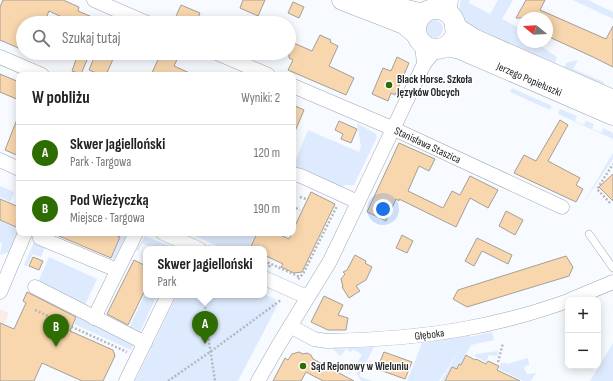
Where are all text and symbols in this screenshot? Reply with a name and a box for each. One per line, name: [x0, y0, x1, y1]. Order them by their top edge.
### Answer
north arrow: [517, 12, 553, 48]
search box: [16, 16, 296, 60]
icon: search: [30, 27, 52, 49]
text: Szukaj tutaj: [62, 29, 120, 48]
street label: Jerzego Popiełuszki: [494, 59, 564, 99]
place label: Black Horse. Szkoła Języków Obcych: [396, 73, 473, 99]
marker: Black Horse. Szkoła Języków Obcych: [384, 80, 394, 90]
text: W pobliżu: [32, 88, 90, 108]
text: Wyniki: 2: [241, 90, 280, 106]
street label: Stanisława Staszica: [392, 124, 463, 166]
text: Skwer Jagielloński: [70, 135, 165, 154]
text: A: [42, 145, 48, 161]
text: 120 m: [254, 145, 280, 161]
text: Park · Targowa: [70, 154, 131, 170]
text: Pod Wieżyczką: [70, 191, 149, 210]
your location: [373, 199, 393, 219]
text: B: [42, 201, 48, 217]
text: 190 m: [253, 201, 280, 217]
text: Miejsce · Targowa: [70, 210, 145, 226]
popup: [143, 246, 267, 298]
text: Skwer Jagielloński: [157, 255, 253, 274]
text: Park: [157, 274, 176, 290]
map controls: [565, 297, 601, 369]
button: +: [565, 297, 601, 333]
pin: A: [192, 311, 218, 344]
pin: B: [43, 314, 69, 347]
street label: Głęboka: [414, 326, 445, 343]
button: −: [565, 333, 601, 369]
place label: Sąd Rejonowy w Wieluniu: [311, 360, 409, 373]
marker: Sąd Rejonowy w Wieluniu: [298, 361, 308, 371]

